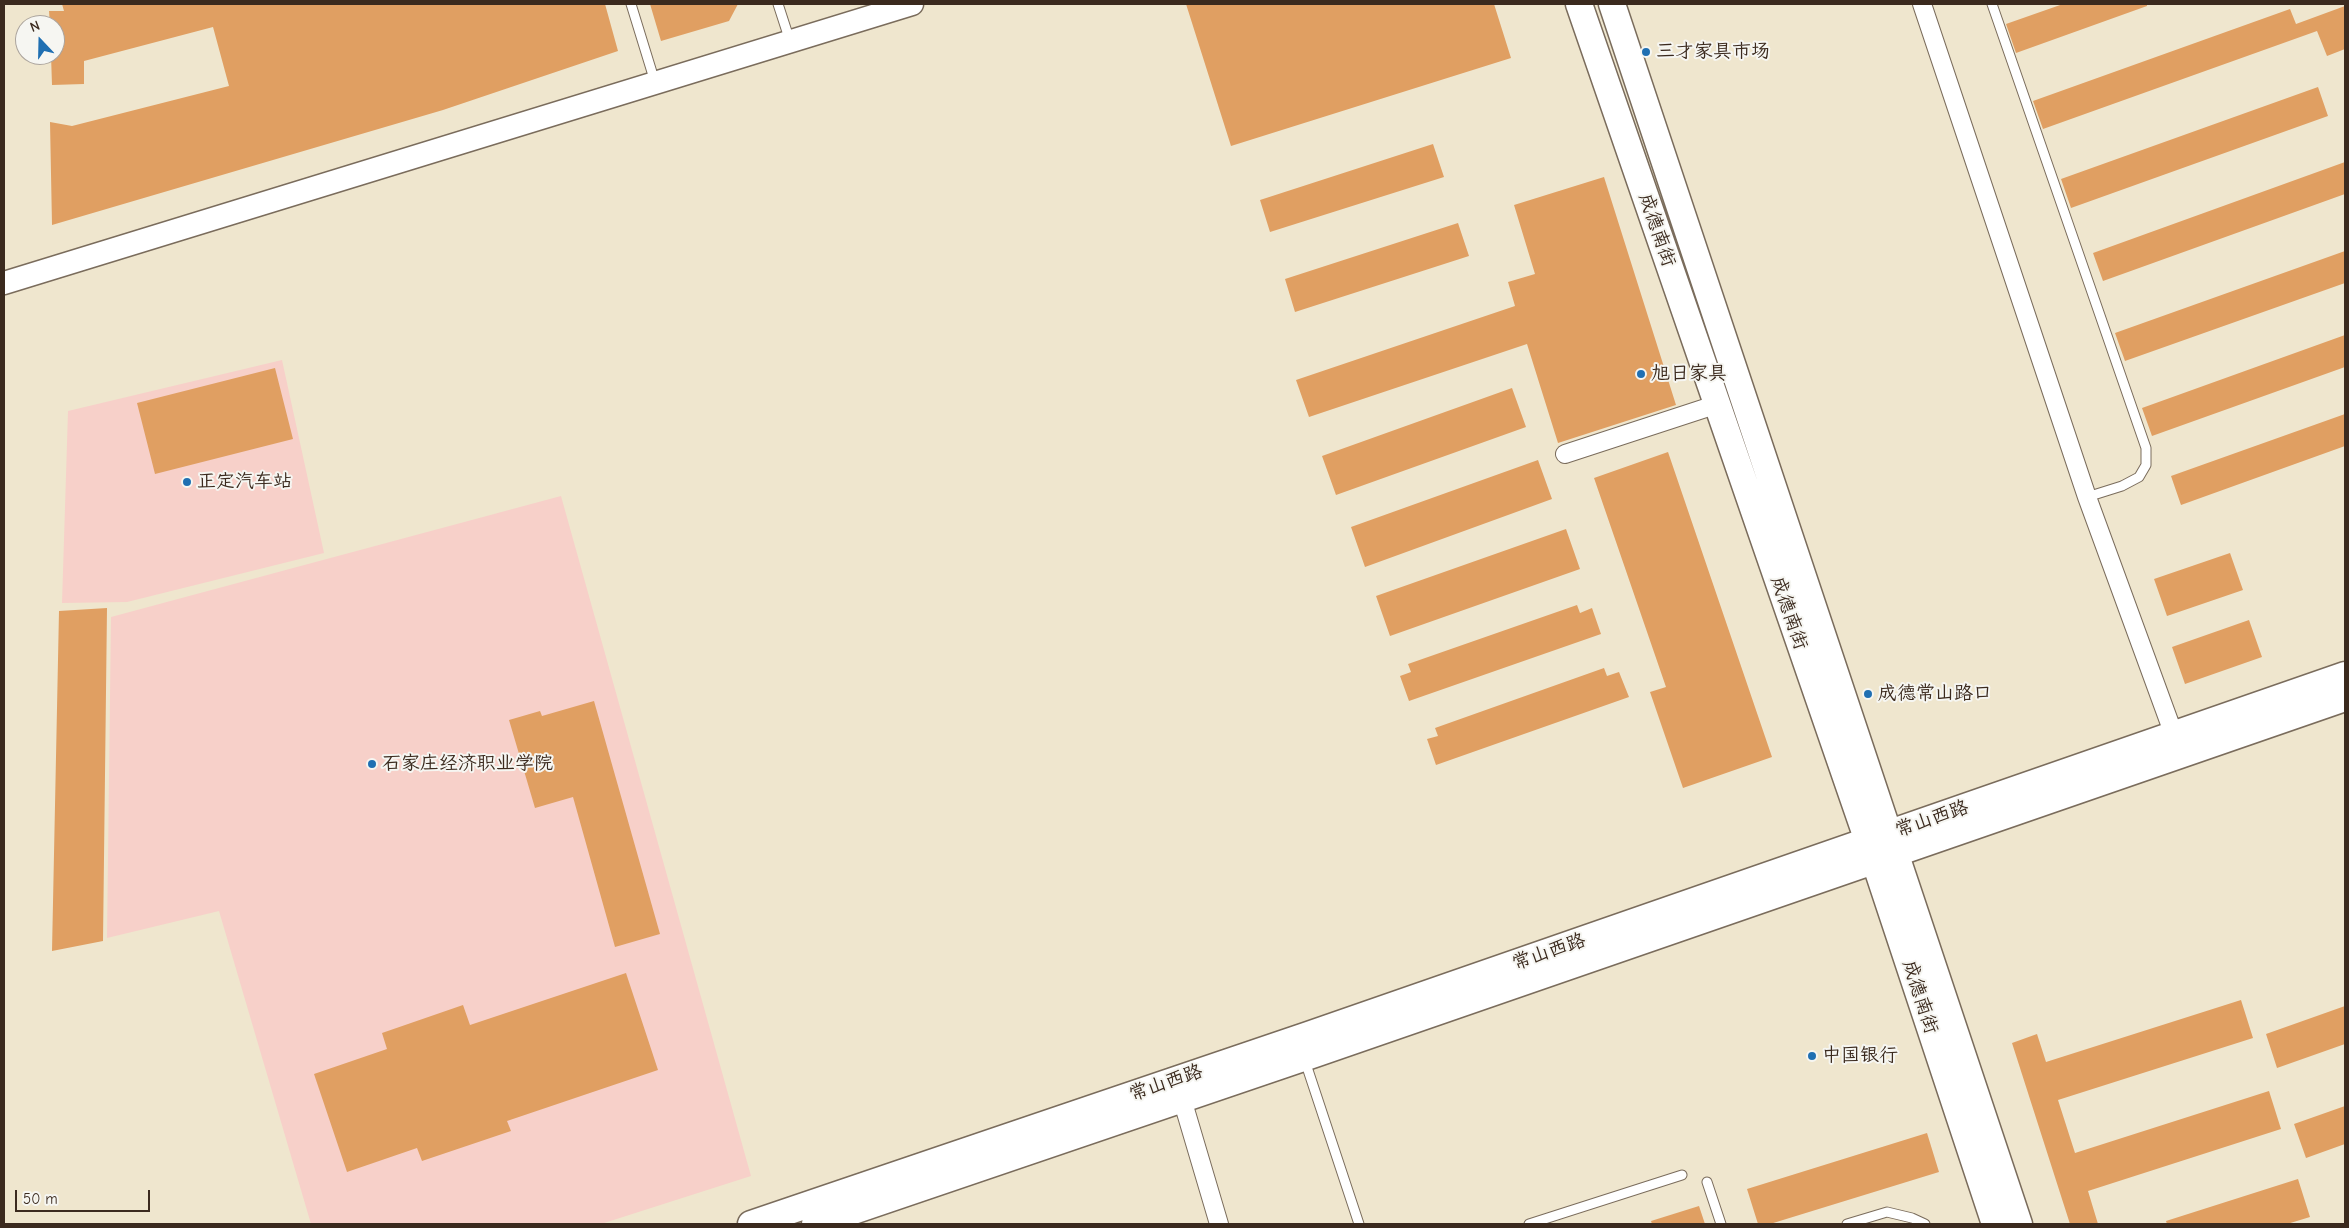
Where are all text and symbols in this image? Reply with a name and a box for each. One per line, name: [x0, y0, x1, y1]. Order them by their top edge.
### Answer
north arrow: [15, 15, 65, 65]
text: N: [27, 17, 42, 36]
place label: 三才家具市场: [1656, 41, 1770, 63]
marker: 三才家具市场: [1640, 46, 1652, 58]
street label: 成德南街: [1634, 190, 1680, 270]
place label: 旭日家具: [1651, 363, 1727, 385]
marker: 旭日家具: [1635, 368, 1647, 380]
place label: 正定汽车站: [197, 471, 292, 493]
marker: 正定汽车站: [181, 476, 193, 488]
street label: 成德南街: [1766, 573, 1812, 653]
place label: 成德常山路口: [1878, 683, 1992, 705]
marker: 成德常山路口: [1862, 688, 1874, 700]
place label: 石家庄经济职业学院: [382, 753, 553, 775]
marker: 石家庄经济职业学院: [366, 758, 378, 770]
street label: 常山西路: [1892, 796, 1972, 842]
street label: 常山西路: [1509, 929, 1589, 975]
street label: 成德南街: [1897, 957, 1943, 1037]
place label: 中国银行: [1822, 1045, 1898, 1067]
marker: 中国银行: [1806, 1050, 1818, 1062]
street label: 常山西路: [1126, 1060, 1206, 1106]
scale bar: [18, 1180, 152, 1212]
text: 50 m: [23, 1190, 58, 1208]

